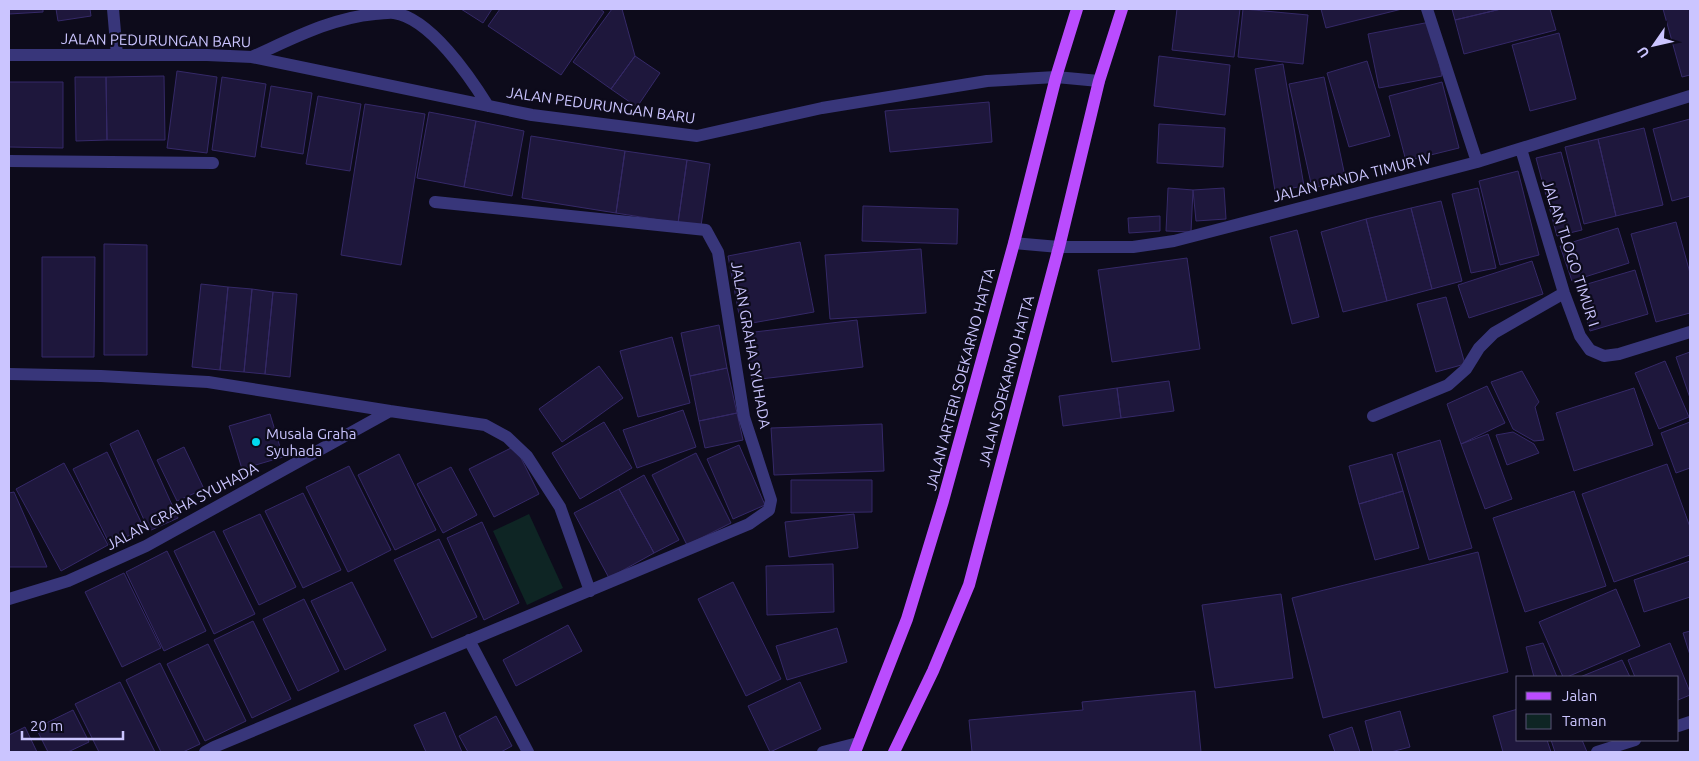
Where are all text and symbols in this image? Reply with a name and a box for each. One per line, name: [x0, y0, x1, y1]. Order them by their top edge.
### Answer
north arrow: [1629, 20, 1679, 70]
street label: JALAN PEDURUNGAN BARU: [61, 30, 251, 50]
text: U: [1634, 44, 1653, 61]
street label: JALAN PEDURUNGAN BARU: [506, 83, 696, 127]
street label: JALAN PANDA TIMUR IV: [1271, 149, 1434, 205]
street label: JALAN TLOGO TIMUR I: [1539, 177, 1603, 329]
street label: JALAN GRAHA SYUHADA: [728, 260, 774, 430]
street label: JALAN ARTERI SOEKARNO HATTA: [922, 266, 998, 492]
street label: JALAN SOEKARNO HATTA: [975, 293, 1037, 469]
place label: Musala Graha Syuhada: [266, 425, 357, 459]
marker: Musala Graha Syuhada: [250, 436, 262, 448]
street label: JALAN GRAHA SYUHADA: [103, 459, 261, 553]
legend: [1516, 676, 1679, 741]
text: Jalan: [1562, 687, 1597, 704]
scale bar: [22, 708, 124, 740]
text: Taman: [1562, 712, 1607, 729]
text: 20 m: [30, 717, 63, 734]

